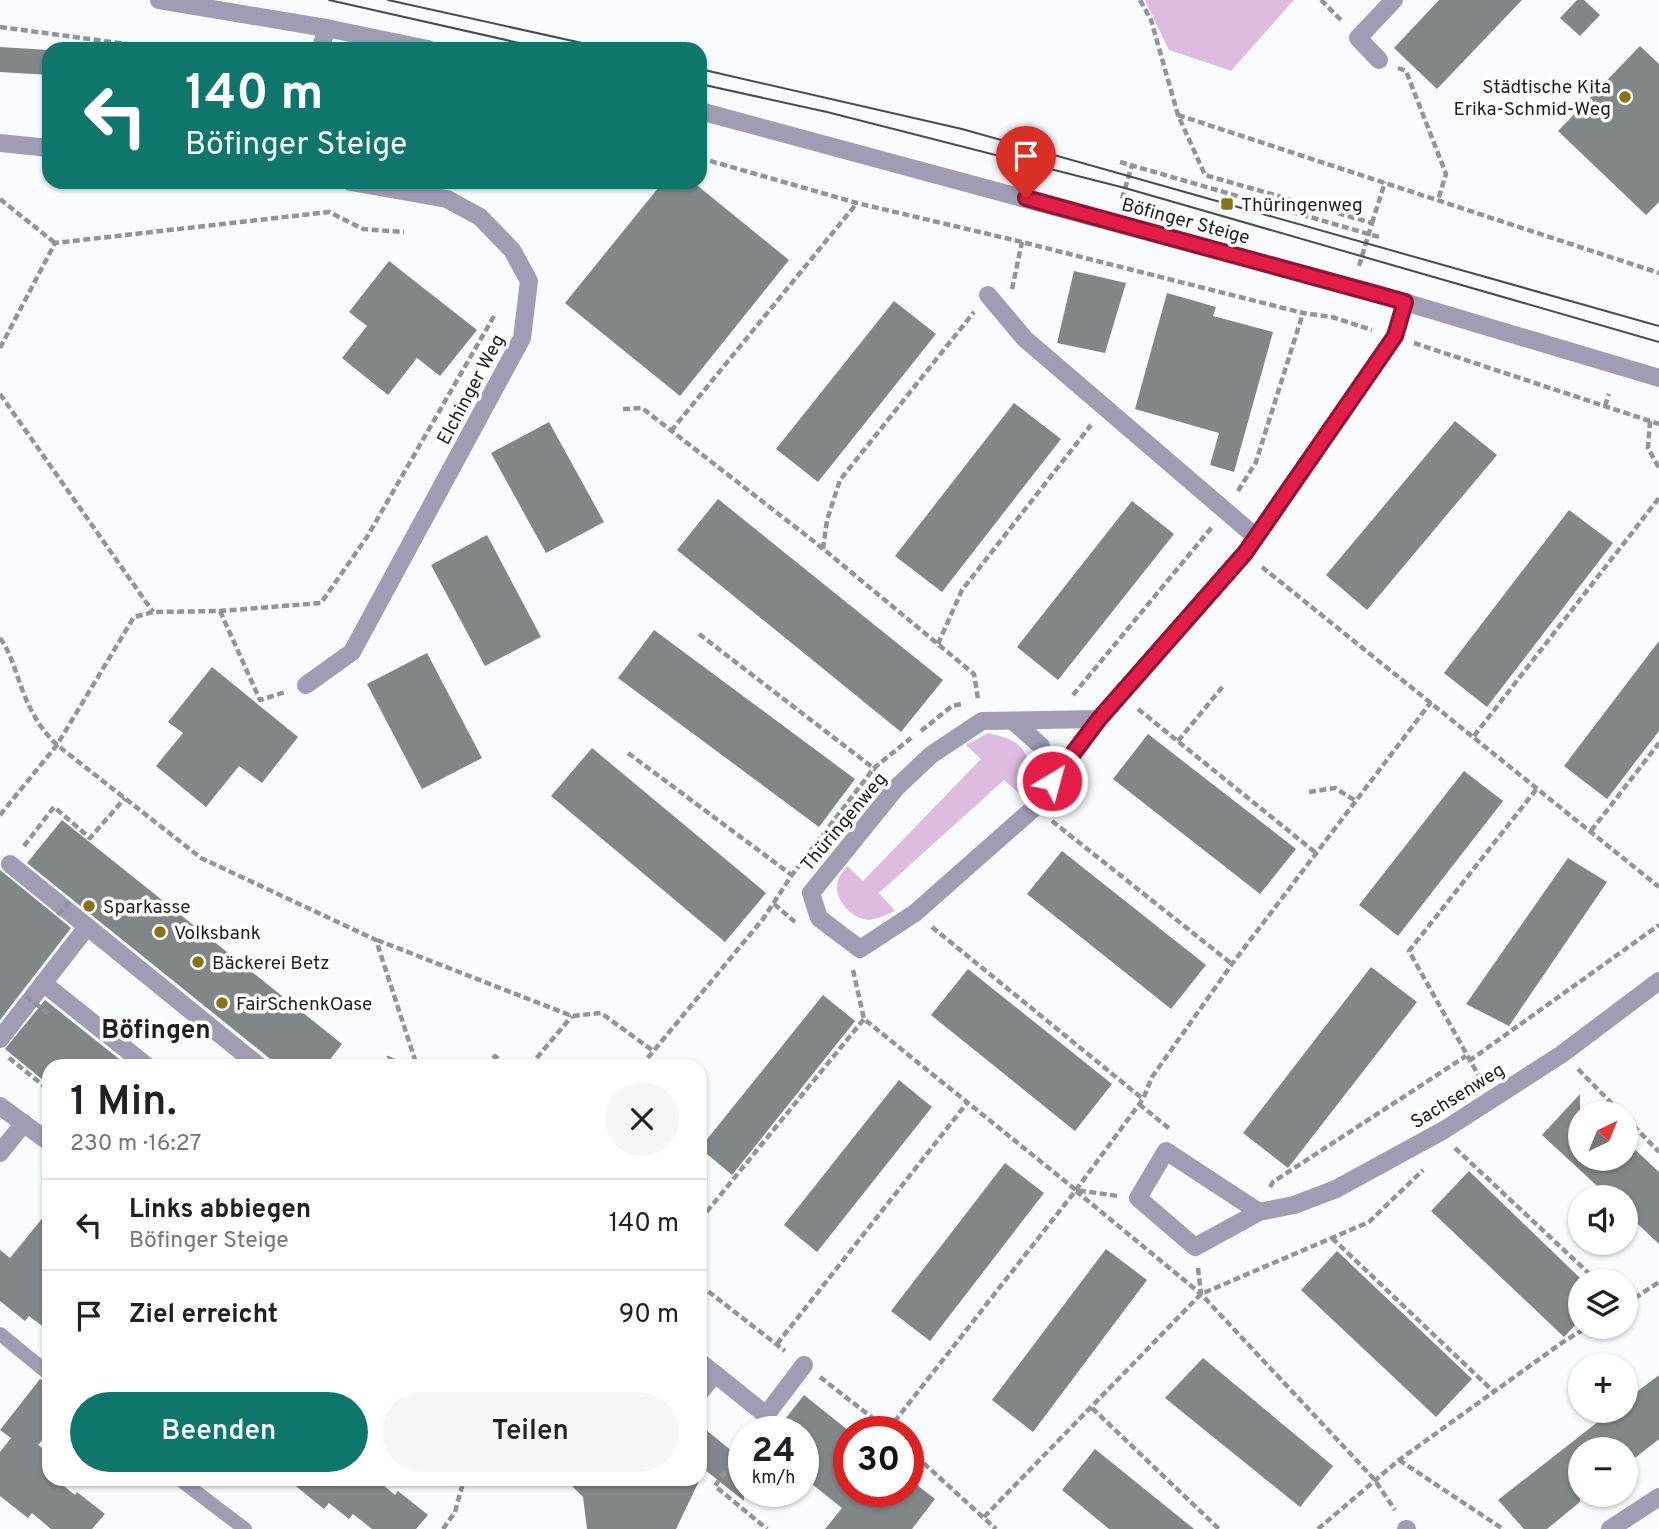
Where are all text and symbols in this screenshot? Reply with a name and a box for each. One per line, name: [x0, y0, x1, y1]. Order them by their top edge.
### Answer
text: 140 m: [185, 65, 324, 127]
icon: left: [70, 70, 161, 161]
place label: Städtische Kita Erika-Schmid-Weg: [1453, 76, 1611, 122]
marker: Städtische Kita Erika-Schmid-Weg: [1617, 89, 1633, 105]
text: Böfinger Steige: [185, 126, 407, 166]
pin: [996, 126, 1056, 198]
icon: arrive: [1007, 137, 1045, 175]
street label: Böfinger Steige: [1119, 193, 1252, 251]
place label: Thüringenweg: [1241, 194, 1363, 218]
marker: Thüringenweg: [1219, 196, 1235, 212]
street label: Elchinger Weg: [433, 331, 511, 449]
position arrow: [1015, 744, 1089, 818]
street label: Thüringenweg: [796, 768, 893, 877]
place label: Sparkasse: [103, 896, 190, 920]
marker: Sparkasse: [81, 898, 97, 914]
place label: Volksbank: [174, 922, 261, 946]
marker: Volksbank: [152, 924, 168, 940]
place label: Bäckerei Betz: [212, 952, 330, 976]
marker: Bäckerei Betz: [190, 954, 206, 970]
place label: FairSchenkOase: [236, 993, 372, 1017]
marker: FairSchenkOase: [214, 995, 230, 1011]
district label: Böfingen: [101, 1015, 211, 1048]
street label: Sachsenweg: [1407, 1058, 1509, 1135]
text: 1 Min.: [70, 1077, 177, 1130]
button: close: [605, 1082, 679, 1156]
north arrow: [1568, 1101, 1638, 1171]
map controls: [1568, 1101, 1638, 1507]
text: 230 m · 16:27: [70, 1130, 202, 1159]
button: sound: [1568, 1185, 1638, 1255]
text: Links abbiegen: [129, 1194, 311, 1227]
icon: left: [70, 1206, 108, 1244]
text: 140 m: [609, 1208, 679, 1241]
text: Böfinger Steige: [129, 1227, 289, 1256]
button: layers: [1568, 1269, 1638, 1339]
icon: arrive: [70, 1297, 108, 1335]
text: Ziel erreicht: [129, 1299, 278, 1332]
text: 90 m: [619, 1299, 679, 1332]
button: +: [1568, 1353, 1638, 1423]
button: Beenden: [70, 1392, 368, 1472]
button: Teilen: [382, 1392, 679, 1472]
speed limit sign: 30: [833, 1416, 924, 1507]
text: 24: [752, 1430, 795, 1474]
button: −: [1568, 1437, 1638, 1507]
text: km/h: [752, 1467, 795, 1490]

